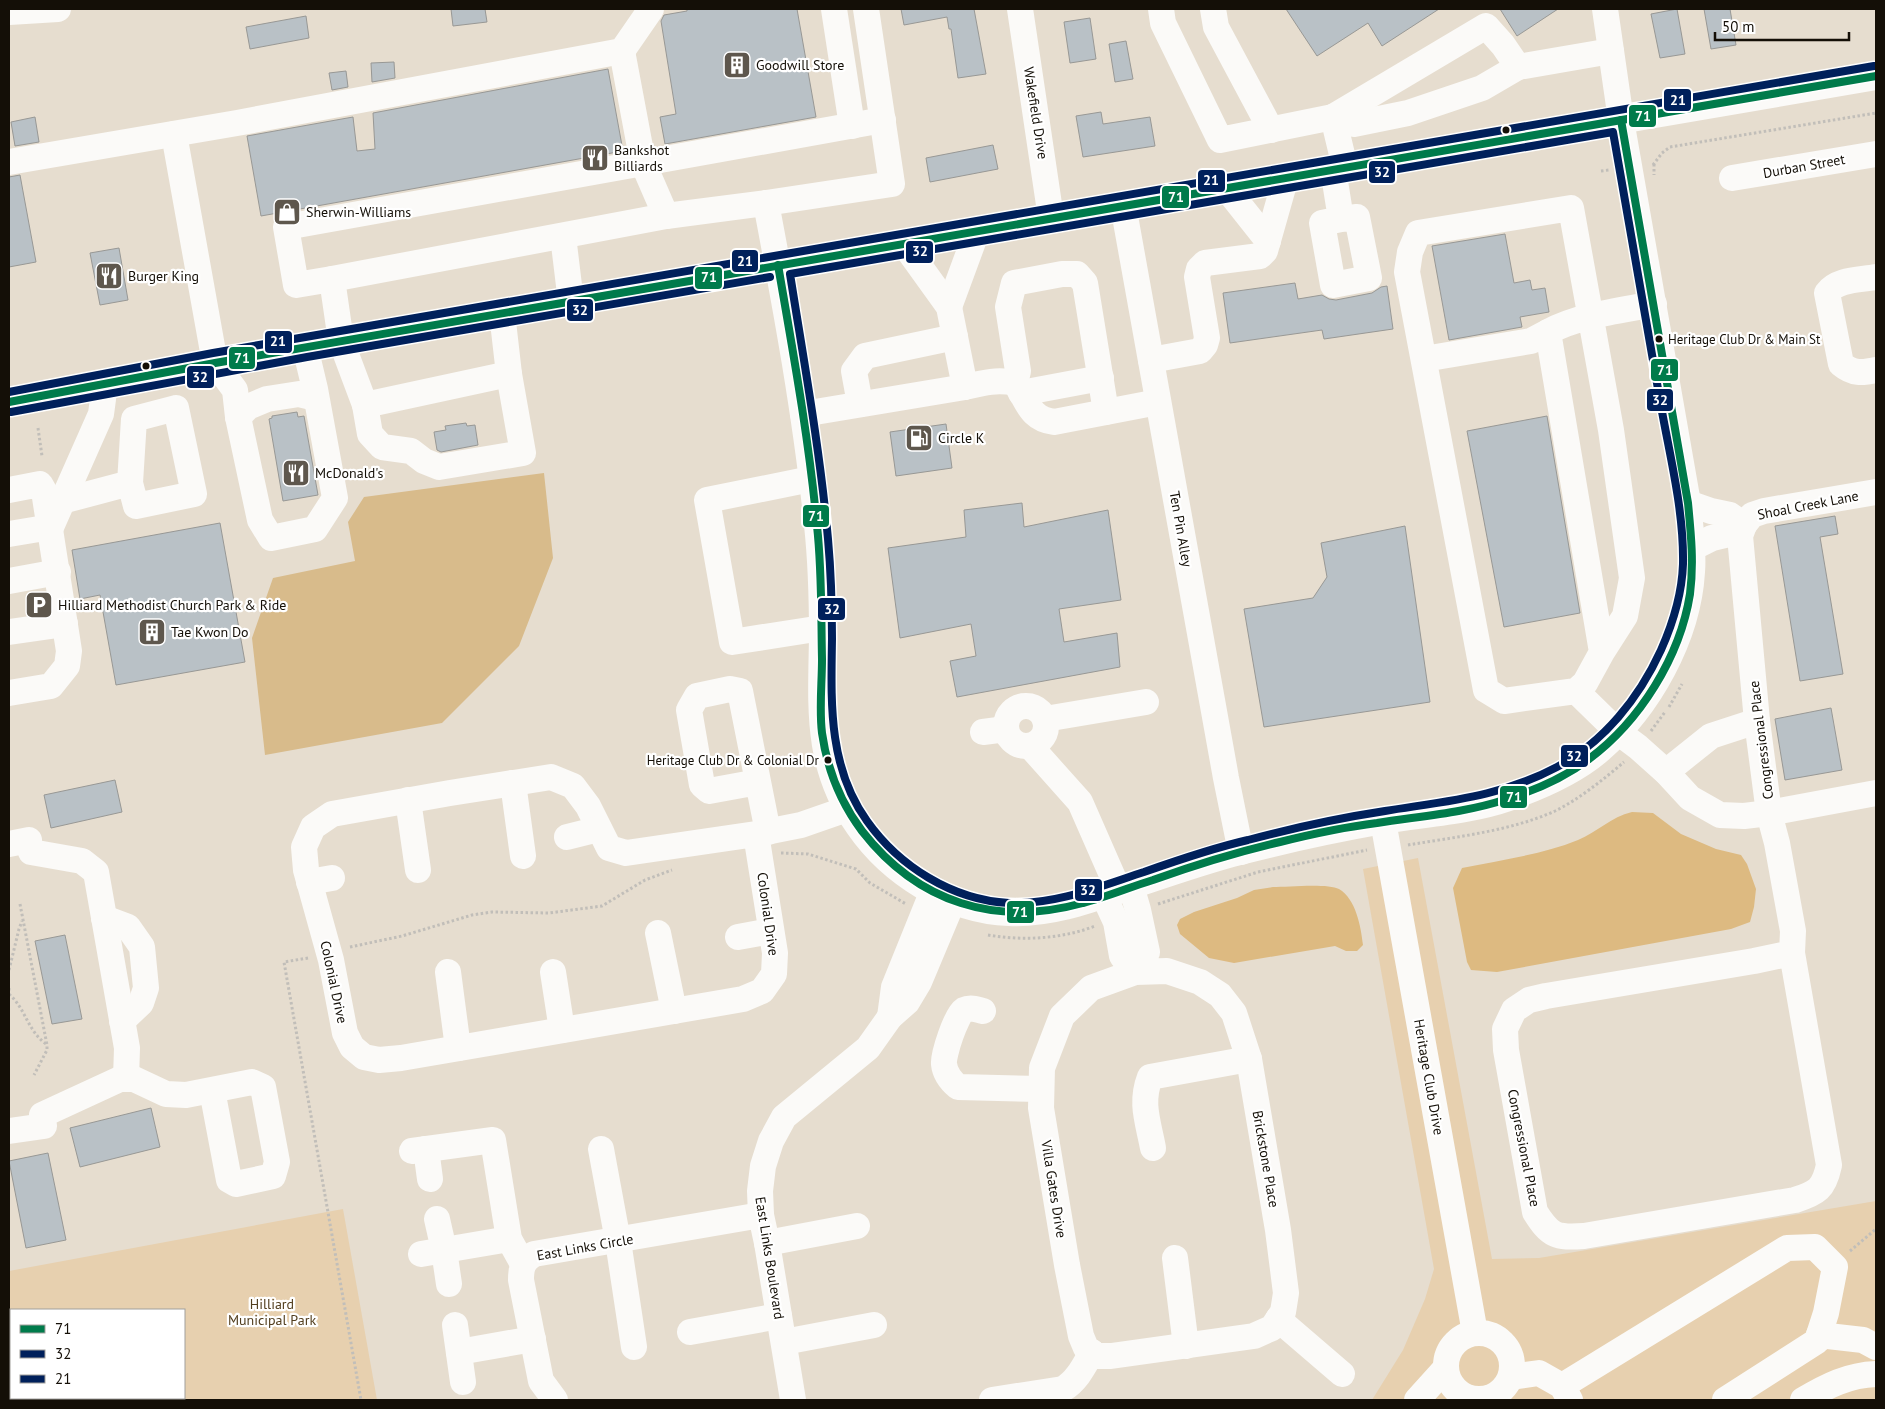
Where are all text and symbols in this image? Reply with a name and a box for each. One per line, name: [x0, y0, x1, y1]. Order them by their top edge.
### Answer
scale bar: [1715, 10, 1849, 42]
text: 50 m: [1722, 17, 1755, 36]
building icon: Goodwill Store: [722, 50, 752, 80]
place label: Goodwill Store: [756, 56, 844, 74]
street label: Wakefield Drive: [1020, 66, 1052, 160]
line badge: 21: [1663, 88, 1692, 112]
text: 21: [1670, 91, 1686, 109]
line badge: 71: [1628, 104, 1657, 128]
text: 71: [1635, 107, 1651, 125]
unlabelled marker: [1501, 125, 1511, 135]
place label: Bankshot Billiards: [614, 141, 670, 175]
restaurant icon: Bankshot Billiards: [580, 143, 610, 173]
street label: Durban Street: [1762, 150, 1847, 182]
line badge: 32: [1368, 160, 1396, 184]
text: 32: [1374, 163, 1390, 181]
line badge: 21: [1197, 169, 1226, 193]
text: 21: [1203, 171, 1219, 189]
line badge: 71: [1161, 185, 1190, 209]
text: 71: [1168, 188, 1184, 206]
shop icon: Sherwin-Williams: [272, 197, 302, 227]
place label: Sherwin-Williams: [306, 203, 411, 221]
line badge: 32: [905, 240, 934, 264]
text: 32: [912, 242, 928, 260]
line badge: 21: [731, 249, 759, 273]
text: 21: [737, 252, 753, 270]
restaurant icon: Burger King: [94, 261, 124, 291]
line badge: 71: [694, 266, 723, 290]
place label: Burger King: [128, 267, 199, 285]
text: 71: [701, 268, 717, 286]
line badge: 32: [566, 298, 594, 322]
text: 32: [572, 301, 588, 319]
line badge: 21: [264, 330, 293, 354]
place label: Heritage Club Dr & Main St: [1668, 331, 1821, 348]
text: 21: [270, 332, 286, 350]
marker: Heritage Club Dr & Main St: [1654, 334, 1664, 344]
line badge: 71: [228, 346, 256, 370]
text: 71: [234, 349, 250, 367]
line badge: 71: [1650, 358, 1679, 382]
unlabelled marker: [141, 361, 151, 371]
text: 71: [1657, 361, 1673, 379]
line badge: 32: [186, 365, 215, 389]
text: 32: [192, 368, 208, 386]
line badge: 32: [1646, 388, 1674, 412]
text: 32: [1652, 391, 1668, 409]
fuel station icon: Circle K: [904, 423, 934, 453]
place label: Circle K: [938, 429, 985, 447]
restaurant icon: McDonald's: [281, 458, 311, 488]
place label: McDonald's: [315, 464, 383, 482]
street label: Shoal Creek Lane: [1756, 486, 1860, 524]
street label: Ten Pin Alley: [1165, 490, 1197, 569]
line badge: 71: [802, 504, 830, 528]
text: 71: [808, 507, 824, 525]
parking icon: Hilliard Methodist Church Park & Ride: [24, 590, 54, 620]
place label: Hilliard Methodist Church Park & Ride: [58, 596, 286, 614]
line badge: 32: [817, 597, 846, 621]
text: 32: [824, 600, 840, 618]
building icon: Tae Kwon Do: [137, 617, 167, 647]
place label: Tae Kwon Do: [171, 623, 249, 641]
street label: Congressional Place: [1745, 680, 1777, 800]
line badge: 32: [1560, 744, 1589, 768]
text: 32: [1566, 747, 1582, 765]
place label: Heritage Club Dr & Colonial Dr: [647, 752, 820, 769]
marker: Heritage Club Dr & Colonial Dr: [823, 755, 833, 765]
line badge: 71: [1499, 785, 1528, 809]
text: 71: [1506, 788, 1522, 806]
street label: Colonial Drive: [753, 871, 783, 957]
line badge: 32: [1074, 878, 1103, 902]
text: 32: [1080, 881, 1096, 899]
line badge: 71: [1006, 900, 1035, 924]
text: 71: [1012, 903, 1028, 921]
street label: Colonial Drive: [316, 939, 352, 1025]
street label: Heritage Club Drive: [1410, 1018, 1448, 1136]
street label: Congressional Place: [1504, 1088, 1544, 1208]
street label: Brickstone Place: [1249, 1109, 1283, 1209]
street label: Villa Gates Drive: [1037, 1138, 1071, 1239]
street label: East Links Boulevard: [751, 1195, 789, 1321]
street label: East Links Circle: [535, 1230, 635, 1264]
park label: Hilliard Municipal Park: [228, 1295, 316, 1329]
legend: [10, 1309, 185, 1399]
text: 71: [55, 1319, 71, 1338]
text: 32: [55, 1344, 71, 1363]
text: 21: [55, 1369, 71, 1388]

